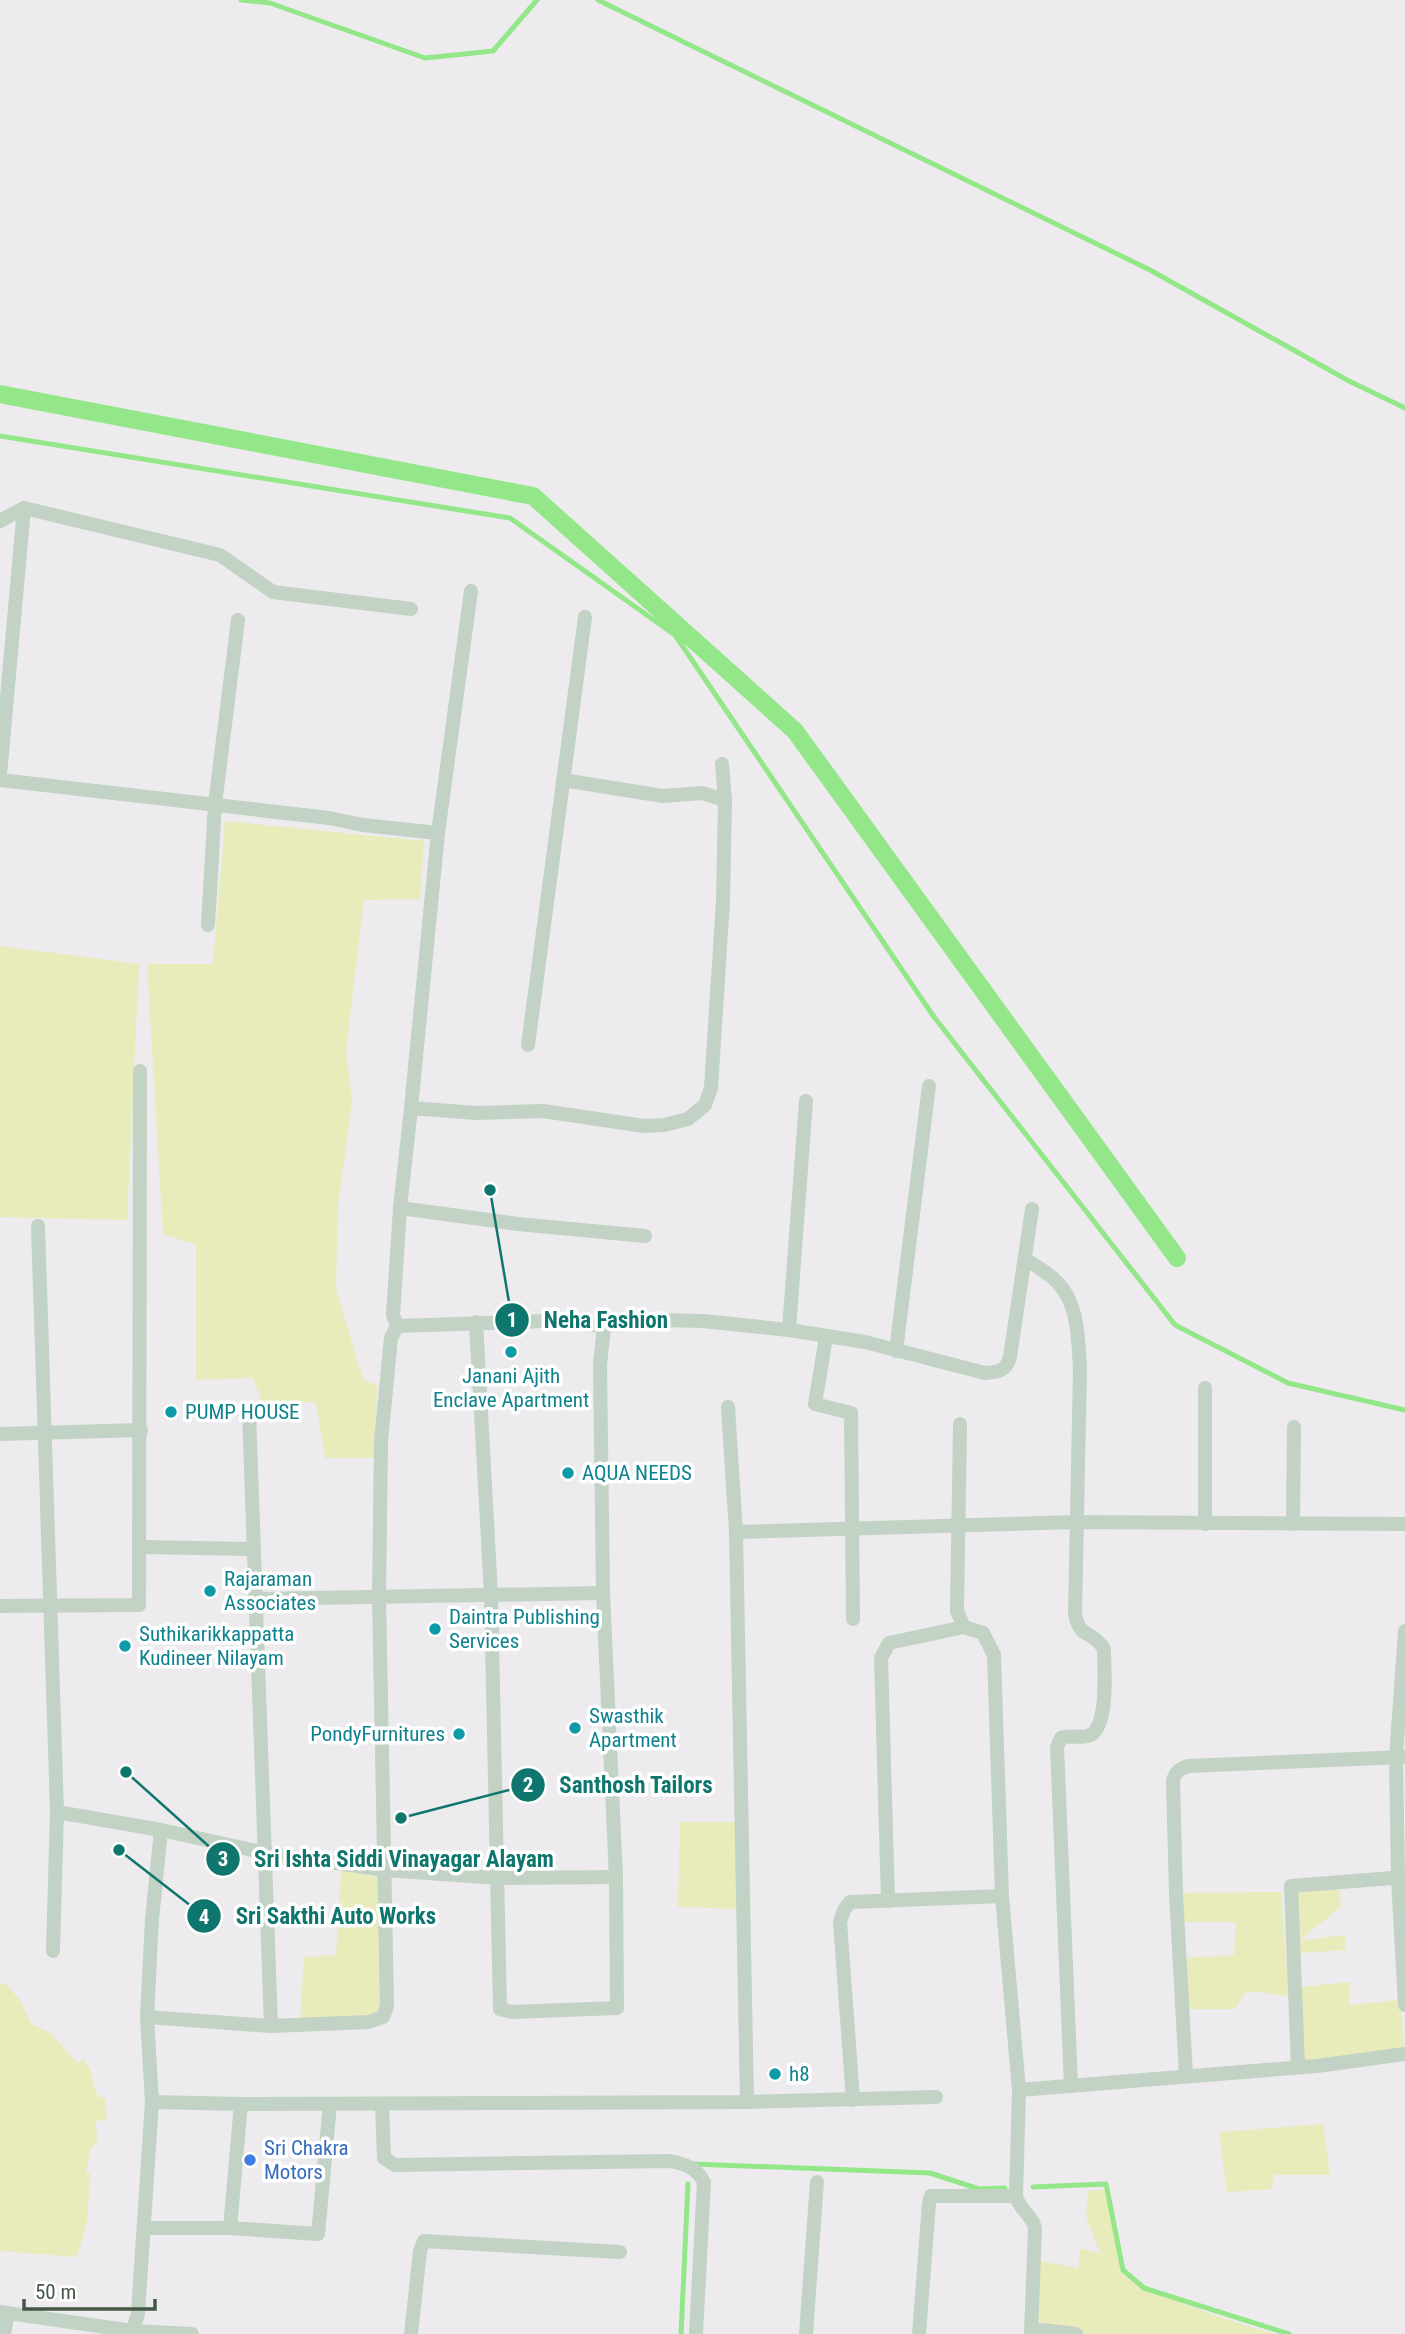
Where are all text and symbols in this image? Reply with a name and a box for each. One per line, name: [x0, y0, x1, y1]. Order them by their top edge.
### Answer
callout: Neha Fashion: [495, 1298, 682, 1342]
text: Neha Fashion: [544, 1307, 668, 1334]
text: 1: [507, 1308, 517, 1332]
marker: Janani Ajith Enclave Apartment: [503, 1344, 519, 1360]
place label: Janani Ajith Enclave Apartment: [433, 1364, 589, 1412]
place label: PUMP HOUSE: [185, 1400, 300, 1424]
marker: PUMP HOUSE: [163, 1404, 179, 1420]
place label: AQUA NEEDS: [582, 1461, 692, 1485]
marker: AQUA NEEDS: [560, 1465, 576, 1481]
place label: Rajaraman Associates: [224, 1567, 316, 1615]
marker: Rajaraman Associates: [202, 1583, 218, 1599]
place label: Daintra Publishing Services: [449, 1605, 600, 1653]
marker: Daintra Publishing Services: [427, 1621, 443, 1637]
place label: Suthikarikkappatta Kudineer Nilayam: [139, 1622, 294, 1670]
marker: Suthikarikkappatta Kudineer Nilayam: [117, 1638, 133, 1654]
place label: Swasthik Apartment: [589, 1704, 677, 1752]
marker: Swasthik Apartment: [567, 1720, 583, 1736]
place label: PondyFurnitures: [310, 1722, 445, 1746]
marker: PondyFurnitures: [451, 1726, 467, 1742]
callout: Santhosh Tailors: [510, 1763, 727, 1807]
text: Santhosh Tailors: [559, 1772, 713, 1799]
text: 2: [523, 1773, 533, 1797]
callout: Sri Ishta Siddi Vinayagar Alayam: [205, 1837, 568, 1881]
text: Sri Ishta Siddi Vinayagar Alayam: [254, 1846, 554, 1873]
text: 3: [218, 1847, 228, 1871]
callout: Sri Sakthi Auto Works: [186, 1894, 450, 1938]
text: Sri Sakthi Auto Works: [236, 1903, 436, 1930]
text: 4: [199, 1905, 209, 1929]
place label: h8: [789, 2062, 810, 2086]
marker: h8: [767, 2066, 783, 2082]
place label: Sri Chakra Motors: [264, 2136, 349, 2184]
marker: Sri Chakra Motors: [242, 2152, 258, 2168]
scale bar: [24, 2268, 156, 2312]
text: 50 m: [35, 2280, 76, 2304]

